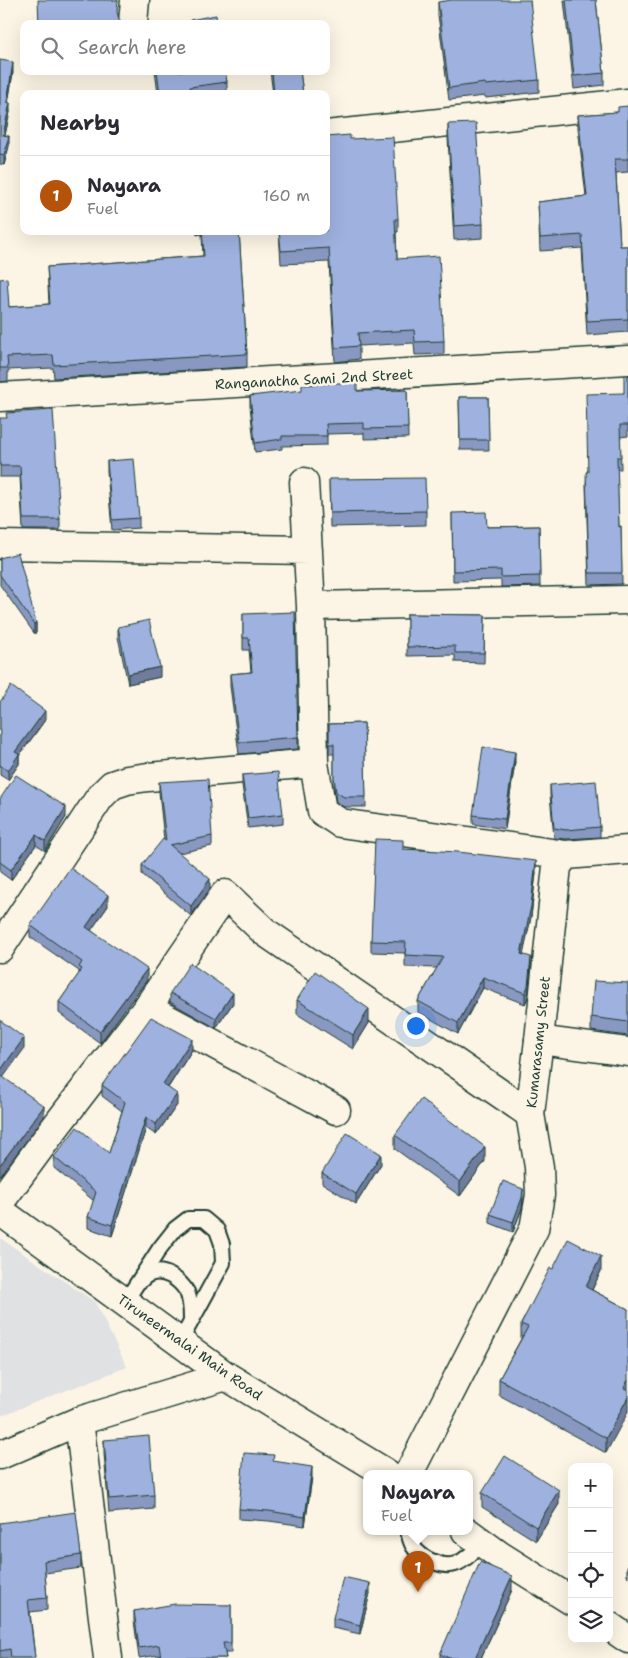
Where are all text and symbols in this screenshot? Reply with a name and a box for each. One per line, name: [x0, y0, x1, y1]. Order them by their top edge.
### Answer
search box: [20, 20, 330, 75]
icon: search: [38, 34, 66, 62]
text: Search here: [78, 35, 187, 60]
text: Nearby: [40, 109, 120, 137]
text: Nayara: [87, 173, 161, 198]
text: 1: [52, 185, 60, 206]
text: 160 m: [263, 185, 310, 206]
text: Fuel: [87, 198, 118, 219]
street label: Ranganatha Sami 2nd Street: [214, 365, 414, 393]
street label: Kumarasamy Street: [522, 975, 554, 1109]
your location: [403, 1013, 429, 1039]
street label: Tiruneermalai Main Road: [114, 1290, 266, 1404]
map controls: [568, 1463, 613, 1643]
button: +: [568, 1463, 613, 1508]
popup: [363, 1470, 473, 1535]
text: Nayara: [381, 1480, 455, 1505]
text: Fuel: [381, 1505, 412, 1526]
button: −: [568, 1508, 613, 1553]
pin: 1: [402, 1551, 434, 1592]
button: locate: [568, 1553, 613, 1598]
button: layers: [568, 1598, 613, 1643]

